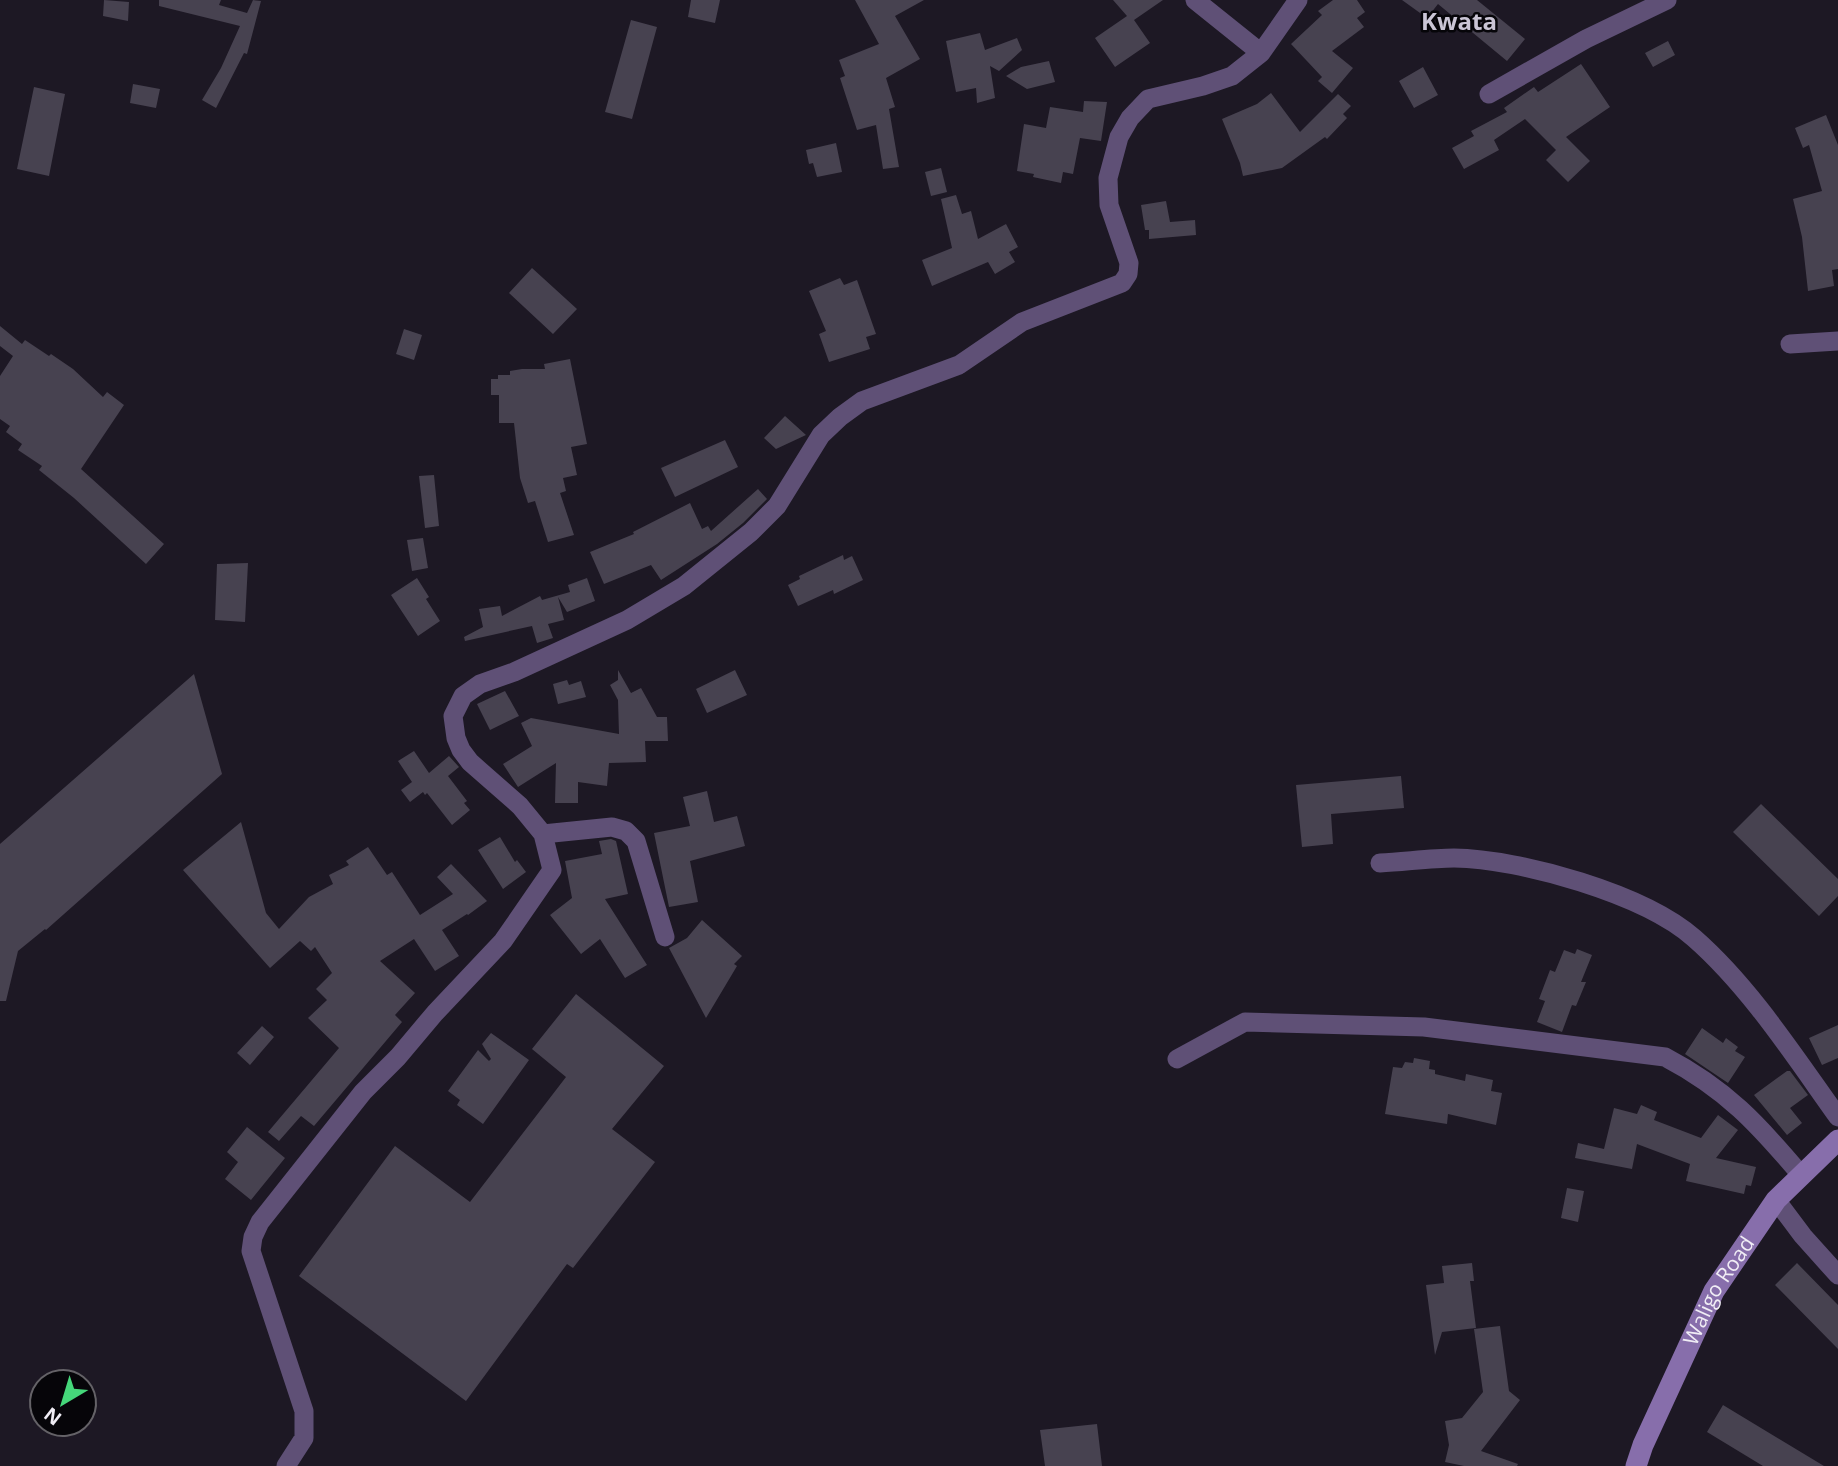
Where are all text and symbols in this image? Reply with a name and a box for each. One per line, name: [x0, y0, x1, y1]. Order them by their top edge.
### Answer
district label: Kwata: [1421, 4, 1497, 37]
street label: Waligo Road: [1676, 1231, 1760, 1349]
north arrow: [28, 1368, 98, 1438]
text: N: [38, 1401, 67, 1431]

